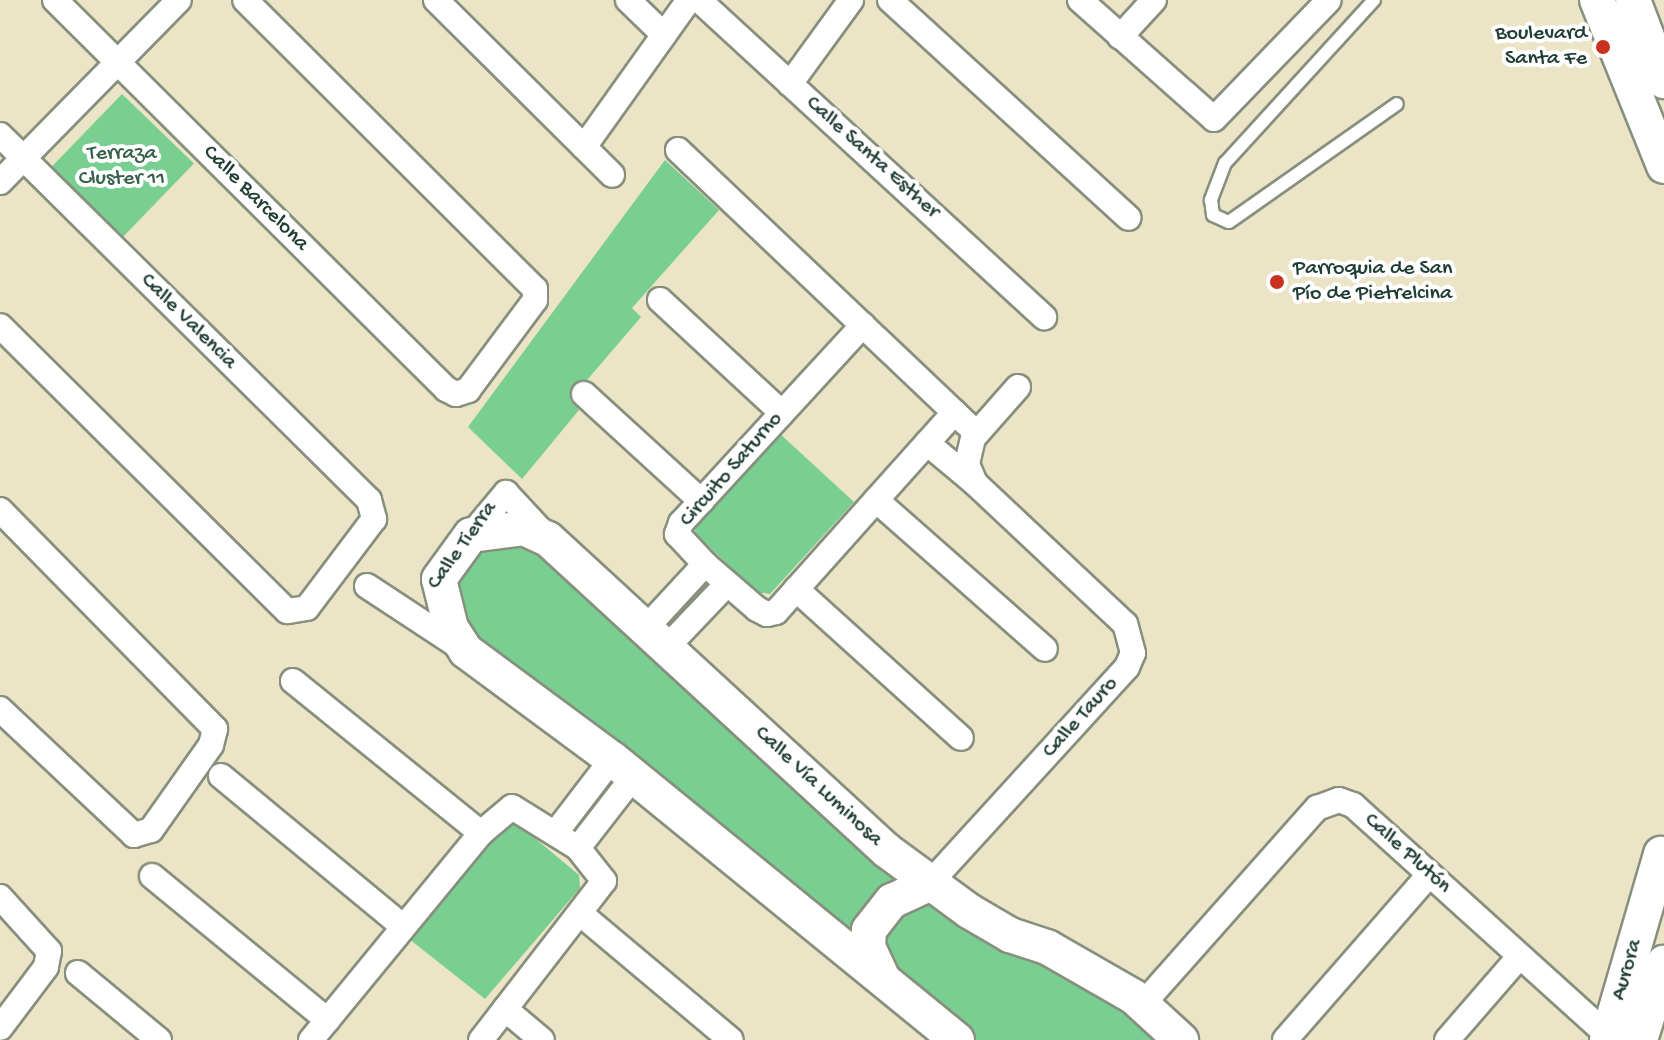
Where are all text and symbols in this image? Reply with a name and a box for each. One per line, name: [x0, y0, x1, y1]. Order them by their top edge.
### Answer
place label: Boulevard Santa Fe: [1495, 21, 1587, 72]
marker: Boulevard Santa Fe: [1594, 38, 1612, 56]
street label: Calle Santa Esther: [799, 91, 945, 225]
street label: Calle Barcelona: [196, 140, 314, 258]
park label: Terraza Cluster 11: [79, 141, 165, 192]
place label: Parroquia de San Pío de Pietrelcina: [1293, 256, 1452, 308]
street label: Calle Valencia: [134, 268, 242, 376]
marker: Parroquia de San Pío de Pietrelcina: [1268, 273, 1286, 291]
street label: Circuito Saturno: [675, 407, 789, 533]
street label: Calle Tierra: [422, 497, 504, 595]
street label: Calle Tauro: [1038, 672, 1124, 764]
street label: Calle Vía Luminosa: [748, 721, 888, 853]
street label: Calle Plutón: [1358, 808, 1456, 900]
street label: Aurora: [1607, 936, 1649, 1004]

